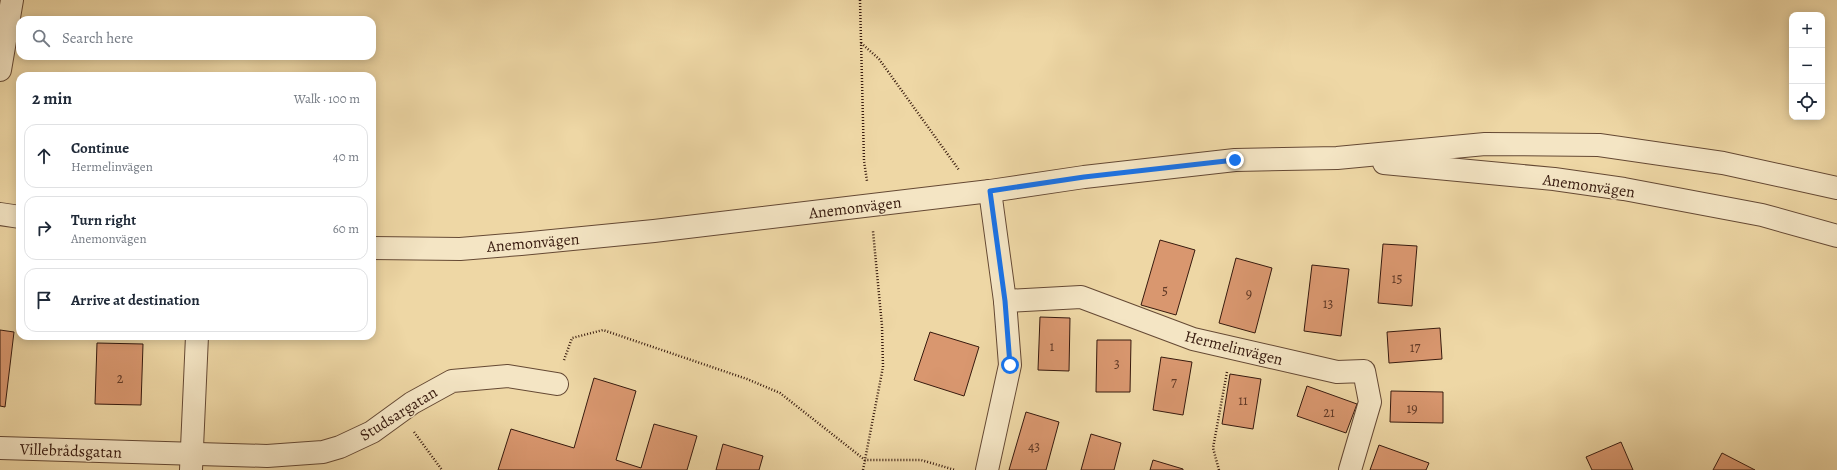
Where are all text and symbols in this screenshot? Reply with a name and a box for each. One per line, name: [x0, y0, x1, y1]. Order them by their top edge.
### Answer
map controls: [1789, 12, 1825, 120]
button: +: [1789, 12, 1825, 48]
search box: [16, 16, 376, 60]
icon: search: [30, 27, 52, 49]
text: Search here: [62, 28, 133, 48]
button: −: [1789, 48, 1825, 84]
button: locate: [1789, 84, 1825, 120]
text: 2 min: [32, 87, 72, 110]
text: Walk · 100 m: [294, 90, 360, 107]
text: Continue: [71, 138, 129, 158]
icon: ahead: [33, 145, 55, 167]
text: 40 m: [333, 148, 359, 165]
route end: [1226, 151, 1244, 169]
text: Hermelinvägen: [71, 158, 153, 175]
street label: Anemonvägen: [1540, 168, 1637, 203]
street label: Anemonvägen: [807, 191, 903, 225]
text: Turn right: [71, 210, 136, 230]
icon: right: [33, 217, 55, 239]
text: 60 m: [333, 220, 359, 237]
street label: Anemonvägen: [485, 228, 581, 258]
text: Anemonvägen: [71, 230, 147, 247]
house number: 15: [1392, 269, 1402, 288]
house number: 5: [1162, 281, 1168, 300]
house number: 9: [1246, 284, 1252, 303]
icon: arrive: [33, 289, 55, 311]
text: Arrive at destination: [71, 290, 200, 310]
house number: 13: [1323, 294, 1333, 313]
street label: Hermelinvägen: [1182, 325, 1285, 371]
house number: 1: [1050, 337, 1055, 356]
house number: 17: [1410, 338, 1420, 357]
house number: 3: [1114, 354, 1120, 373]
route start: [1001, 356, 1019, 374]
house number: 2: [117, 369, 124, 388]
house number: 7: [1171, 373, 1177, 392]
street label: Studsargatan: [355, 381, 442, 446]
house number: 11: [1238, 391, 1248, 410]
house number: 19: [1406, 399, 1418, 418]
house number: 21: [1323, 403, 1335, 422]
house number: 43: [1028, 437, 1040, 456]
street label: Villebrådsgatan: [19, 438, 123, 464]

